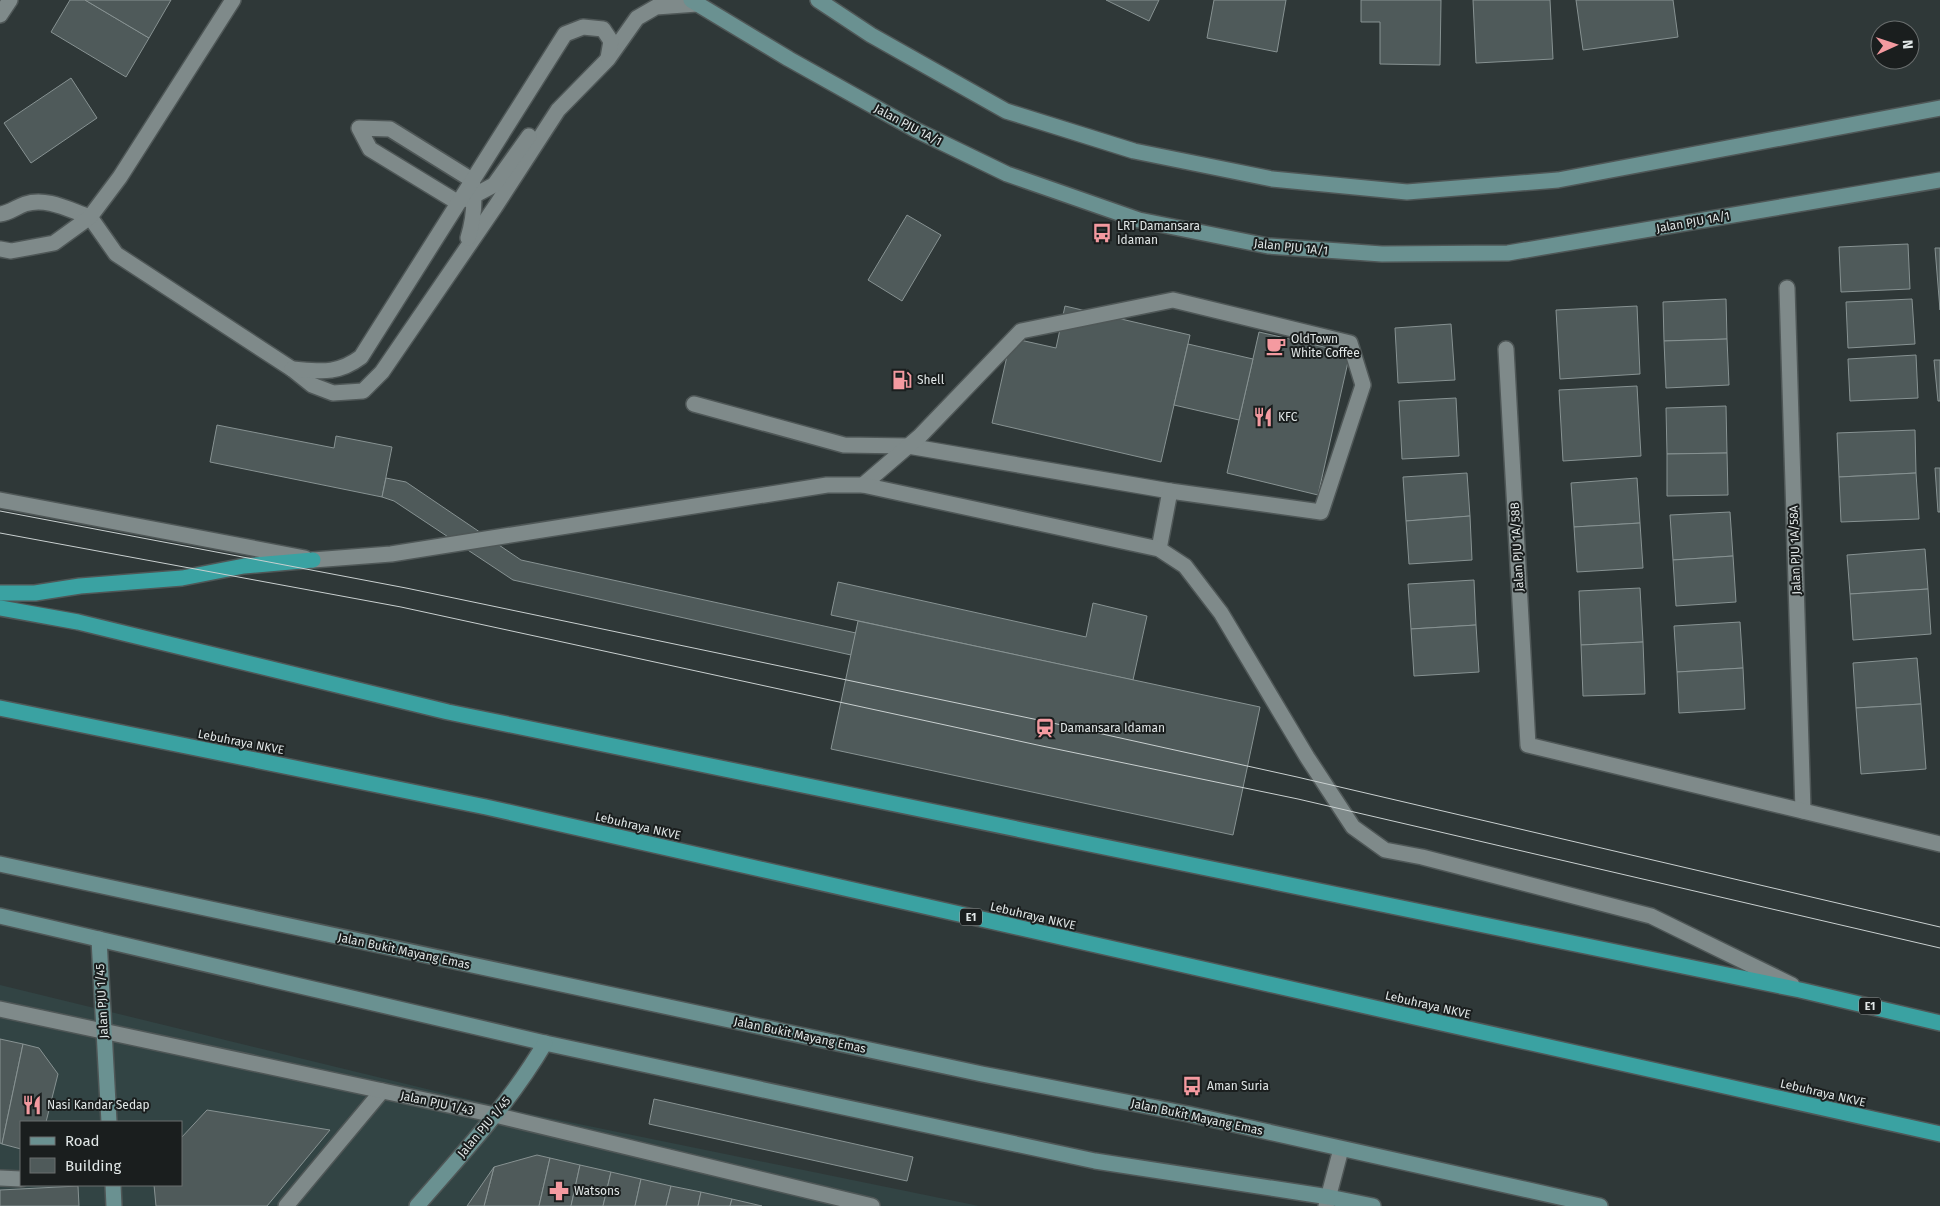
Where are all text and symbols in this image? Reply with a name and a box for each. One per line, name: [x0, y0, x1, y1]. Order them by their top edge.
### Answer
north arrow: [1870, 20, 1920, 70]
text: N: [1899, 39, 1916, 49]
street label: Jalan PJU 1A/1: [872, 101, 944, 149]
street label: Jalan PJU 1A/1: [1655, 209, 1731, 235]
place label: LRT Damansara Idaman: [1117, 219, 1200, 247]
bus stop icon: LRT Damansara Idaman: [1091, 222, 1113, 244]
street label: Jalan PJU 1A/1: [1253, 236, 1329, 258]
place label: OldTown White Coffee: [1291, 332, 1360, 360]
cafe icon: OldTown White Coffee: [1265, 335, 1287, 357]
fuel station icon: Shell: [891, 369, 913, 391]
place label: Shell: [917, 373, 945, 387]
restaurant icon: KFC: [1252, 406, 1274, 428]
place label: KFC: [1278, 410, 1298, 424]
street label: Jalan PJU 1A/58B: [1508, 502, 1526, 592]
street label: Jalan PJU 1A/58A: [1786, 505, 1804, 595]
station icon: Damansara Idaman: [1034, 717, 1056, 739]
place label: Damansara Idaman: [1060, 721, 1165, 735]
street label: Lebuhraya NKVE: [197, 727, 285, 757]
street label: Lebuhraya NKVE: [594, 809, 682, 843]
street label: Lebuhraya NKVE: [989, 899, 1077, 933]
road number: E1: [960, 909, 982, 926]
street label: Jalan Bukit Mayang Emas: [337, 930, 472, 972]
street label: Jalan PJU 1/45: [93, 963, 111, 1039]
street label: Lebuhraya NKVE: [1384, 988, 1472, 1022]
road number: E1: [1859, 998, 1881, 1014]
street label: Jalan Bukit Mayang Emas: [733, 1014, 868, 1056]
bus stop icon: Aman Suria: [1181, 1075, 1203, 1097]
street label: Lebuhraya NKVE: [1779, 1076, 1867, 1110]
place label: Aman Suria: [1207, 1079, 1269, 1093]
street label: Jalan PJU 1/43: [399, 1088, 475, 1118]
restaurant icon: Nasi Kandar Sedap: [21, 1094, 43, 1116]
street label: Jalan PJU 1/45: [455, 1094, 513, 1160]
street label: Jalan Bukit Mayang Emas: [1130, 1096, 1265, 1138]
place label: Nasi Kandar Sedap: [47, 1098, 150, 1112]
legend: [20, 1121, 182, 1186]
text: Road: [65, 1132, 100, 1150]
text: Building: [65, 1157, 121, 1175]
pharmacy icon: Watsons: [548, 1180, 570, 1202]
place label: Watsons: [574, 1184, 620, 1198]

